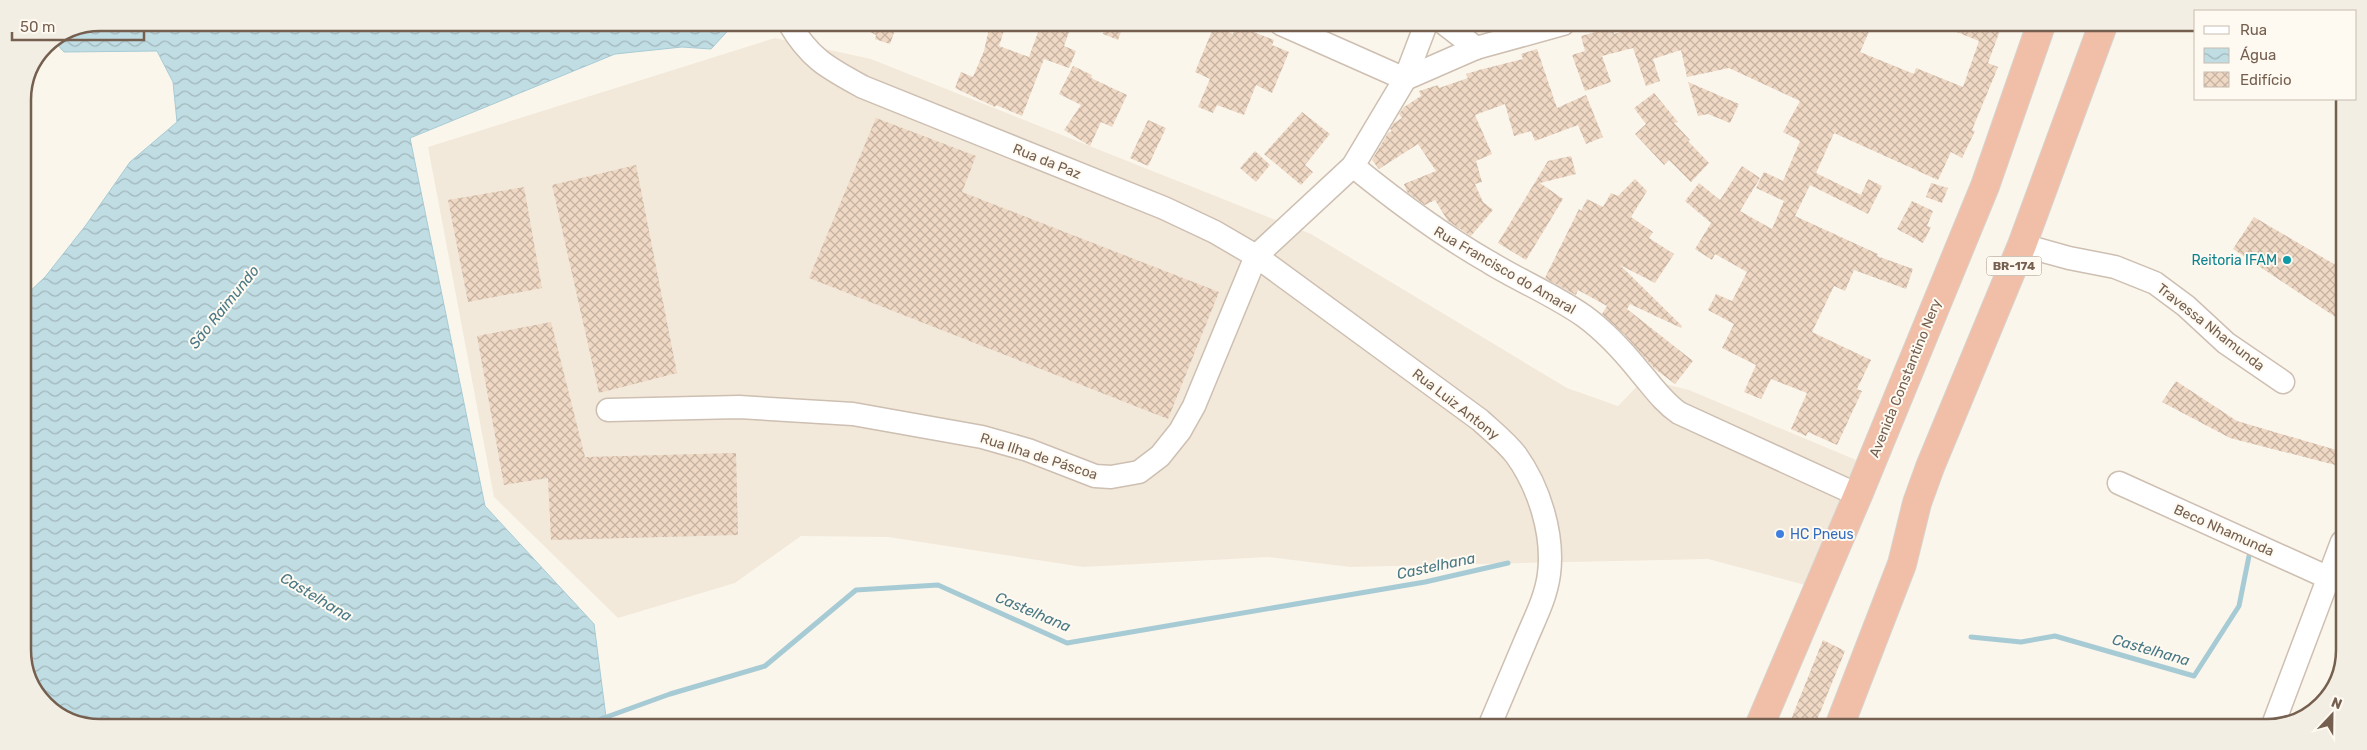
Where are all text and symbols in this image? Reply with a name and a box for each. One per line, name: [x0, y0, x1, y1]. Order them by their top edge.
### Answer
scale bar: [12, 10, 145, 42]
legend: [2194, 10, 2357, 100]
text: 50 m: [20, 18, 55, 36]
text: Rua: [2240, 21, 2267, 39]
text: Água: [2240, 46, 2276, 64]
text: Edifício: [2240, 71, 2292, 89]
street label: Rua da Paz: [1010, 140, 1083, 183]
street label: Rua Francisco do Amaral: [1431, 223, 1579, 318]
place label: Reitoria IFAM: [2191, 252, 2277, 269]
marker: Reitoria IFAM: [2281, 254, 2293, 266]
road number: BR-174: [1986, 256, 2042, 276]
water label: São Raimundo: [185, 262, 263, 352]
street label: Travessa Nhamunda: [2153, 280, 2268, 375]
street label: Avenida Constantino Nery: [1866, 296, 1945, 460]
street label: Rua Luiz Antony: [1409, 365, 1503, 444]
street label: Rua Ilha de Páscoa: [978, 429, 1100, 483]
street label: Beco Nhamunda: [2171, 501, 2276, 560]
place label: HC Pneus: [1790, 526, 1854, 543]
marker: HC Pneus: [1774, 528, 1786, 540]
water label: Castelhana: [1395, 549, 1477, 583]
water label: Castelhana: [277, 569, 355, 625]
water label: Castelhana: [993, 588, 1074, 636]
water label: Castelhana: [2110, 630, 2192, 670]
north arrow: [2307, 690, 2357, 740]
text: N: [2329, 694, 2345, 713]

